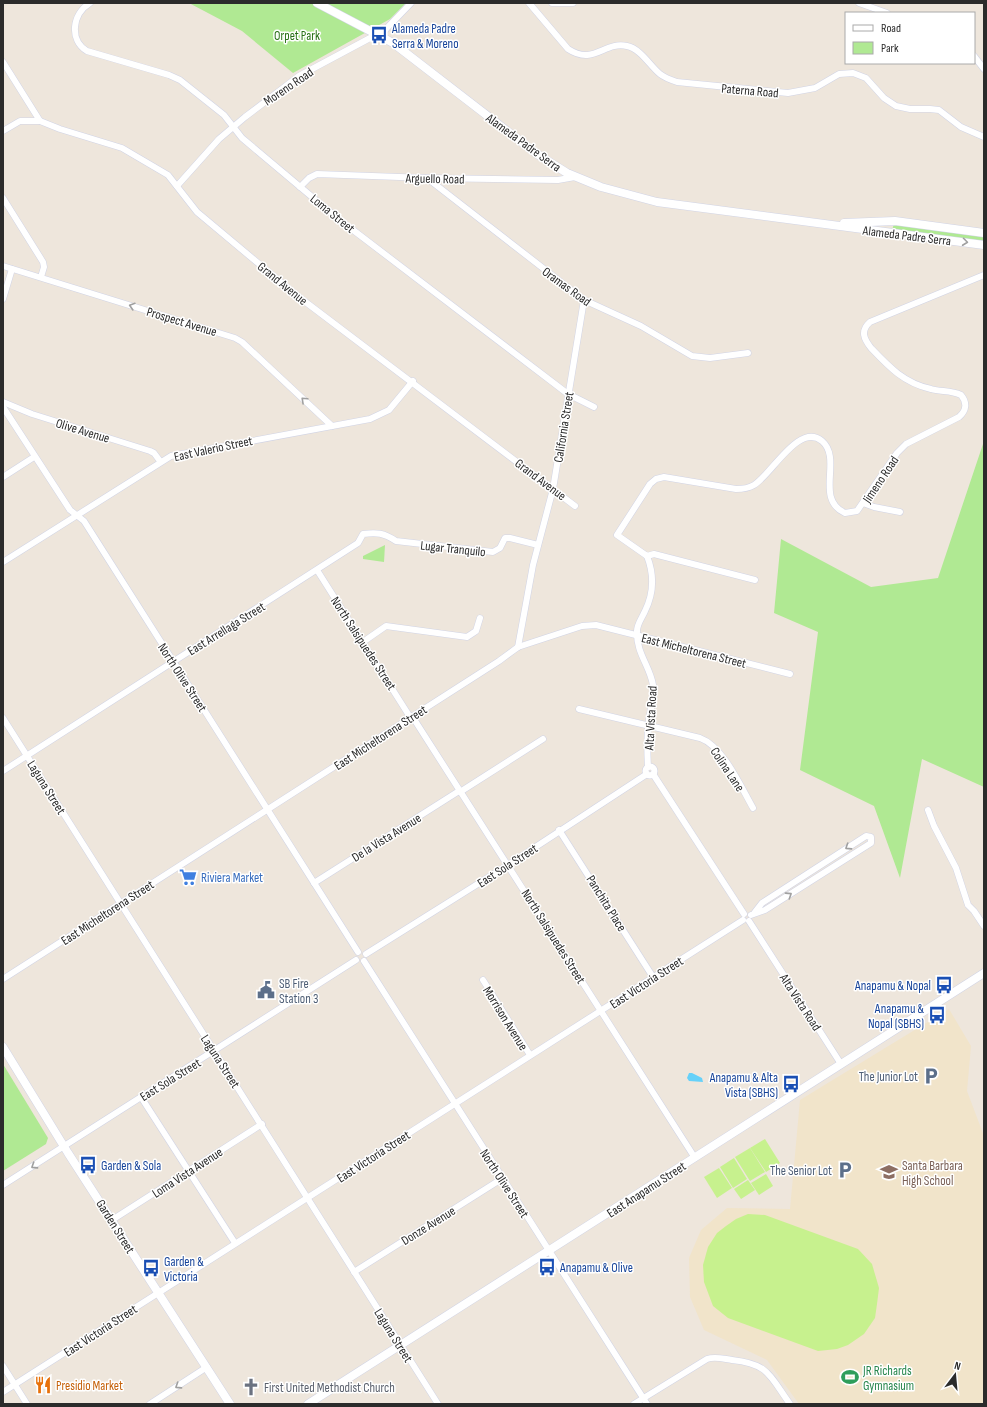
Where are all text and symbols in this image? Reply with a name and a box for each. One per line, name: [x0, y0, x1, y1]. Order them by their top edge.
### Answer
legend: [845, 12, 975, 64]
place label: Alameda Padre Serra & Moreno: [391, 21, 459, 52]
text: Road: [881, 21, 901, 36]
bus stop icon: Alameda Padre Serra & Moreno: [369, 25, 389, 45]
park label: Orpet Park: [274, 28, 320, 44]
text: Park: [881, 41, 899, 56]
street label: Moreno Road: [261, 64, 316, 109]
street label: Paterna Road: [721, 81, 779, 101]
street label: Alameda Padre Serra: [482, 110, 564, 175]
street label: Arguello Road: [404, 170, 465, 188]
street label: Loma Street: [307, 191, 358, 237]
street label: Alameda Padre Serra: [861, 223, 952, 249]
one-way arrow: [962, 237, 968, 246]
street label: Grand Avenue: [254, 259, 311, 309]
street label: Oramas Road: [539, 264, 594, 310]
one-way arrow: [129, 302, 136, 311]
street label: Prospect Avenue: [145, 304, 219, 340]
street label: California Street: [551, 391, 577, 464]
one-way arrow: [301, 397, 308, 404]
street label: Olive Avenue: [54, 415, 112, 447]
street label: East Valerio Street: [172, 433, 254, 465]
street label: Jimeno Road: [859, 453, 902, 507]
street label: Grand Avenue: [512, 455, 569, 504]
street label: Lugar Tranquilo: [419, 538, 486, 560]
street label: North Salsipuedes Street: [327, 594, 399, 693]
street label: East Arrellaga Street: [185, 599, 268, 659]
street label: East Micheltorena Street: [640, 630, 748, 672]
street label: North Olive Street: [154, 640, 210, 715]
street label: Alta Vista Road: [641, 685, 661, 752]
street label: East Micheltorena Street: [331, 702, 430, 774]
street label: Colina Lane: [707, 744, 748, 795]
street label: Laguna Street: [23, 758, 69, 817]
street label: De la Vista Avenue: [349, 810, 424, 866]
street label: East Sola Street: [474, 840, 541, 891]
one-way arrow: [846, 843, 853, 850]
supermarket icon: Riviera Market: [178, 867, 198, 887]
place label: Riviera Market: [201, 870, 263, 886]
street label: Panchita Place: [583, 872, 630, 935]
street label: East Micheltorena Street: [58, 877, 157, 949]
street label: North Salsipuedes Street: [518, 886, 589, 987]
one-way arrow: [785, 892, 792, 900]
street label: East Victoria Street: [607, 953, 686, 1012]
street label: Alta Vista Road: [775, 970, 824, 1034]
bus stop icon: Anapamu & Nopal: [934, 975, 954, 995]
place label: SB Fire Station 3: [279, 976, 318, 1007]
place label: Anapamu & Nopal: [854, 978, 931, 994]
public building icon: SB Fire Station 3: [256, 980, 276, 1000]
street label: Morrison Avenue: [479, 984, 531, 1054]
place label: Anapamu & Nopal (SBHS): [868, 1001, 924, 1032]
bus stop icon: Anapamu & Nopal (SBHS): [927, 1005, 947, 1025]
street label: Laguna Street: [197, 1032, 243, 1091]
street label: East Sola Street: [137, 1055, 204, 1105]
parking icon: The Junior Lot: [921, 1066, 941, 1086]
place label: The Junior Lot: [859, 1069, 918, 1085]
place label: Anapamu & Alta Vista (SBHS): [709, 1070, 778, 1101]
bus stop icon: Anapamu & Alta Vista (SBHS): [781, 1074, 801, 1094]
street label: East Victoria Street: [334, 1127, 413, 1186]
street label: Loma Vista Avenue: [149, 1144, 226, 1202]
street label: North Olive Street: [476, 1146, 532, 1221]
bus stop icon: Garden & Sola: [78, 1155, 98, 1175]
place label: Garden & Sola: [101, 1158, 161, 1174]
street label: East Anapamu Street: [604, 1158, 689, 1221]
place label: Santa Barbara High School: [902, 1158, 963, 1189]
parking icon: The Senior Lot: [835, 1160, 855, 1180]
one-way arrow: [31, 1161, 38, 1168]
school or university icon: Santa Barbara High School: [879, 1162, 899, 1182]
place label: The Senior Lot: [770, 1163, 832, 1179]
street label: Garden Street: [92, 1197, 138, 1257]
street label: Donze Avenue: [398, 1203, 459, 1249]
place label: Garden & Victoria: [164, 1254, 204, 1285]
bus stop icon: Anapamu & Olive: [537, 1257, 557, 1277]
bus stop icon: Garden & Victoria: [141, 1258, 161, 1278]
place label: Anapamu & Olive: [559, 1260, 633, 1276]
street label: East Victoria Street: [61, 1301, 140, 1360]
street label: Laguna Street: [370, 1306, 416, 1365]
north arrow: [935, 1355, 975, 1395]
text: N: [953, 1359, 962, 1373]
place label: JR Richards Gymnasium: [862, 1363, 914, 1394]
sports icon: JR Richards Gymnasium: [840, 1367, 860, 1387]
restaurant icon: Presidio Market: [33, 1375, 53, 1395]
church icon: First United Methodist Church: [241, 1377, 261, 1397]
place label: Presidio Market: [56, 1378, 123, 1394]
place label: First United Methodist Church: [264, 1380, 395, 1396]
one-way arrow: [176, 1381, 183, 1388]

